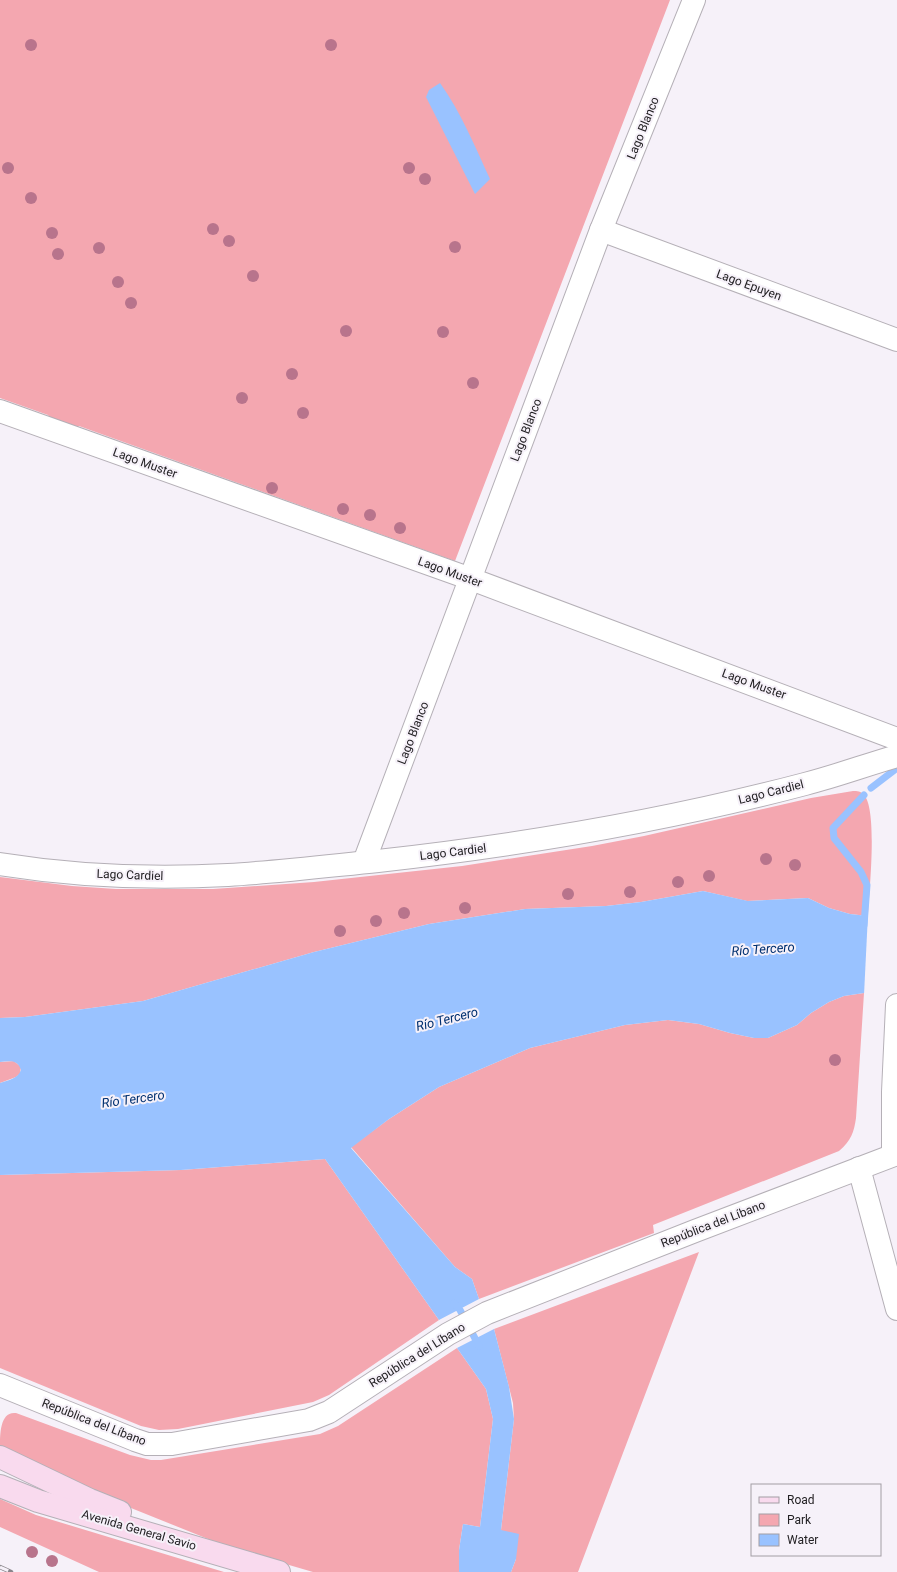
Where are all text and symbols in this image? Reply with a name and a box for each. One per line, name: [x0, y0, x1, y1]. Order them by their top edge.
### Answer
street label: Lago Blanco: [624, 95, 662, 161]
street label: Lago Epuyen: [715, 267, 783, 303]
street label: Lago Blanco: [508, 396, 544, 463]
street label: Lago Muster: [111, 445, 179, 481]
street label: Lago Muster: [416, 554, 484, 590]
street label: Lago Muster: [720, 666, 788, 702]
street label: Lago Blanco: [395, 699, 431, 766]
street label: Lago Cardiel: [737, 777, 805, 807]
street label: Lago Cardiel: [419, 841, 487, 863]
street label: Lago Cardiel: [96, 867, 164, 883]
water label: Río Tercero: [731, 939, 795, 959]
water label: Río Tercero: [414, 1004, 480, 1034]
water label: Río Tercero: [101, 1087, 165, 1111]
street label: República del Líbano: [659, 1198, 767, 1250]
street label: República del Líbano: [366, 1320, 468, 1390]
street label: República del Líbano: [40, 1396, 148, 1448]
legend: [751, 1484, 881, 1556]
text: Road: [787, 1493, 815, 1507]
street label: Avenida General Savio: [80, 1507, 198, 1553]
text: Park: [787, 1513, 812, 1527]
text: Water: [787, 1533, 818, 1547]

